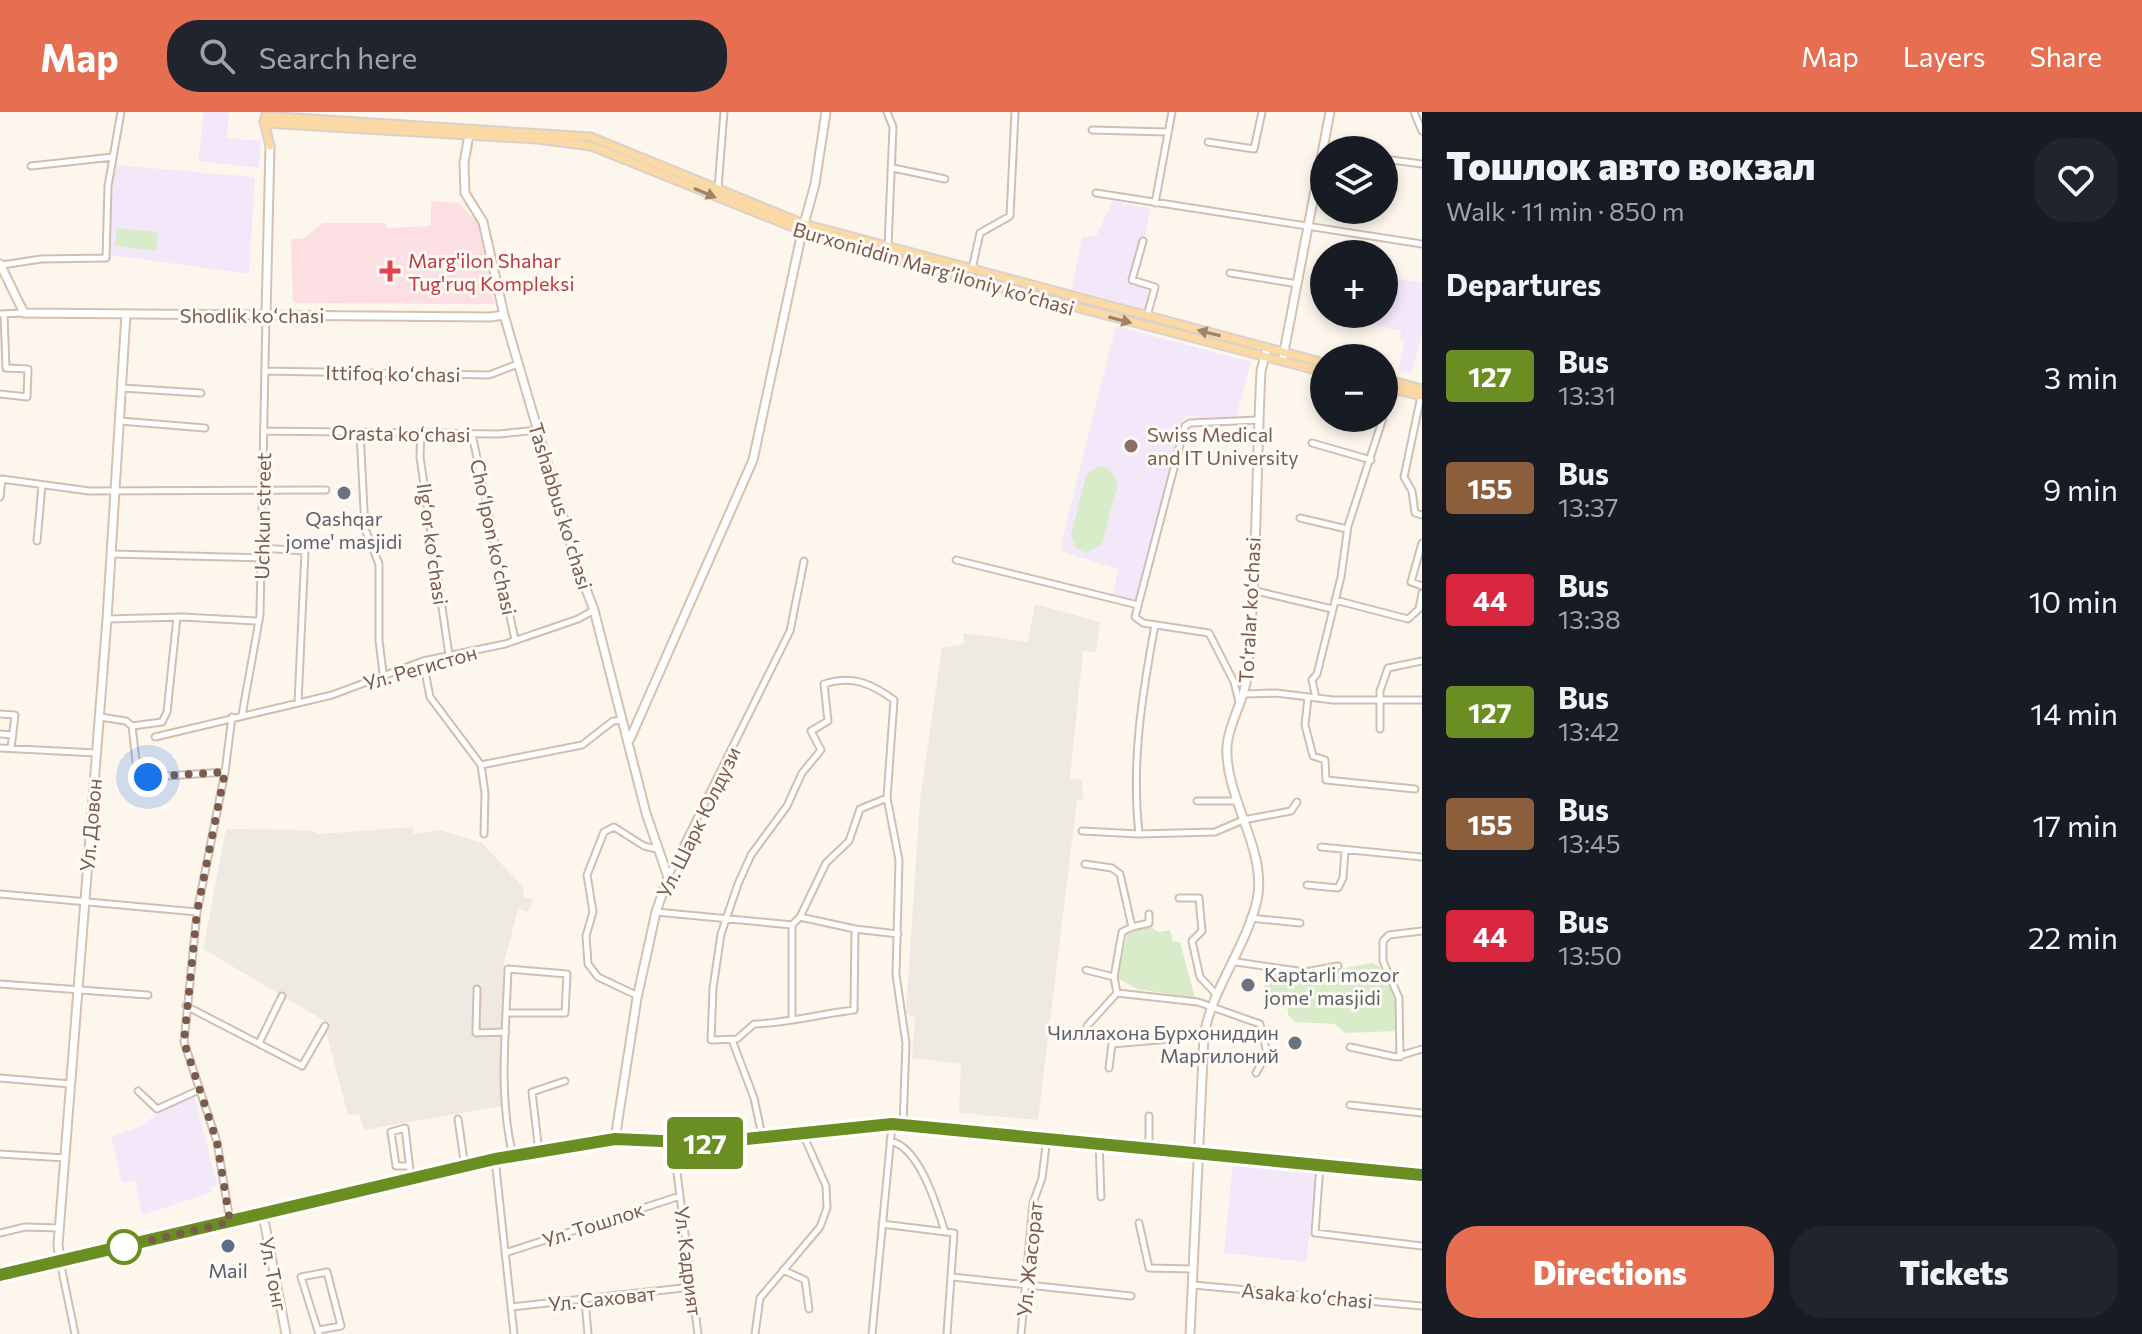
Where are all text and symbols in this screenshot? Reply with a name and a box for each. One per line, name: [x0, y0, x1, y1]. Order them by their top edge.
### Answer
search box: [167, 20, 727, 92]
text: Map: [40, 33, 119, 80]
icon: search: [195, 34, 239, 78]
text: Search here: [259, 38, 417, 75]
text: Map: [1801, 39, 1859, 73]
text: Layers: [1903, 39, 1985, 73]
text: Share: [2029, 39, 2102, 73]
map controls: [1310, 136, 1398, 432]
button: layers: [1310, 136, 1398, 224]
button: heart: [2034, 138, 2118, 222]
text: Тошлок авто вокзал: [1446, 141, 1816, 188]
one-way arrow: [693, 186, 717, 199]
text: Walk · 11 min · 850 m: [1446, 195, 1684, 226]
street label: Burxoniddin Marg’iloniy ko’chasi: [790, 216, 1078, 320]
button: +: [1310, 240, 1398, 328]
place label: Marg'ilon Shahar Tug'ruq Kompleksi: [408, 248, 575, 295]
marker: Marg'ilon Shahar Tug'ruq Kompleksi: [379, 260, 401, 282]
text: Departures: [1446, 265, 1601, 302]
street label: Shodlik koʻchasi: [180, 303, 324, 327]
one-way arrow: [1107, 315, 1132, 327]
one-way arrow: [1197, 327, 1222, 339]
text: Bus: [1558, 342, 1609, 379]
button: −: [1310, 344, 1398, 432]
text: 3 min: [2044, 358, 2118, 395]
text: 127: [1468, 359, 1512, 393]
street label: Ittifoq koʻchasi: [325, 360, 461, 386]
text: 13:31: [1558, 379, 1616, 410]
street label: Orasta koʻchasi: [331, 420, 471, 446]
street label: Tashabbus koʻchasi: [524, 420, 598, 592]
place label: Swiss Medical and IT University: [1147, 422, 1299, 469]
marker: Swiss Medical and IT University: [1122, 437, 1140, 455]
street label: Uchkun street: [249, 452, 275, 580]
text: Bus: [1558, 454, 1609, 491]
street label: Choʻlpon koʻchasi: [466, 457, 522, 617]
text: 9 min: [2043, 470, 2118, 507]
text: 155: [1467, 471, 1513, 505]
street label: Ilgʻor koʻchasi: [413, 481, 453, 607]
marker: Qashqar jome' masjidi: [335, 484, 353, 502]
text: 13:37: [1558, 491, 1619, 522]
place label: Qashqar jome' masjidi: [286, 506, 402, 553]
street label: Toʻralar koʻchasi: [1233, 536, 1265, 684]
text: Bus: [1558, 566, 1609, 603]
text: 10 min: [2029, 582, 2118, 619]
text: 44: [1473, 583, 1507, 617]
text: 13:38: [1558, 603, 1621, 634]
street label: Ул. Регистон: [360, 639, 480, 695]
text: Bus: [1558, 678, 1609, 715]
text: 14 min: [2030, 694, 2118, 731]
text: 127: [1468, 695, 1512, 729]
text: 13:42: [1558, 715, 1620, 746]
street label: Ул. Шарк Юлдузи: [651, 743, 745, 901]
your location: [128, 757, 168, 797]
street label: Ул. Довон: [74, 778, 106, 872]
text: Bus: [1558, 790, 1609, 827]
text: 17 min: [2033, 806, 2118, 843]
text: 155: [1467, 807, 1513, 841]
text: 13:45: [1558, 827, 1621, 858]
text: Bus: [1558, 902, 1609, 939]
text: 22 min: [2028, 918, 2118, 955]
text: 44: [1473, 919, 1507, 953]
text: 13:50: [1558, 939, 1622, 970]
place label: Kaptarli mozor jome' masjidi: [1264, 962, 1400, 1009]
marker: Kaptarli mozor jome' masjidi: [1239, 976, 1257, 994]
place label: Чиллахона Бурхониддин Маргилоний: [1047, 1020, 1279, 1067]
marker: Чиллахона Бурхониддин Маргилоний: [1286, 1034, 1304, 1052]
line badge: 127: [659, 1117, 751, 1169]
text: 127: [683, 1126, 727, 1160]
street label: Ул. Тошлок: [539, 1196, 647, 1252]
street label: Ул. Жасорат: [1011, 1200, 1047, 1318]
street label: Ул. Кадрият: [670, 1205, 708, 1317]
button: Directions: [1446, 1226, 1774, 1318]
button: Tickets: [1790, 1226, 2118, 1318]
unlabelled marker: [107, 1230, 141, 1264]
street label: Ул. Тонг: [255, 1235, 293, 1313]
marker: Mail: [219, 1237, 237, 1255]
place label: Mail: [208, 1258, 248, 1282]
street label: Asaka koʻchasi: [1240, 1277, 1374, 1313]
street label: Ул. Саховат: [547, 1280, 657, 1316]

